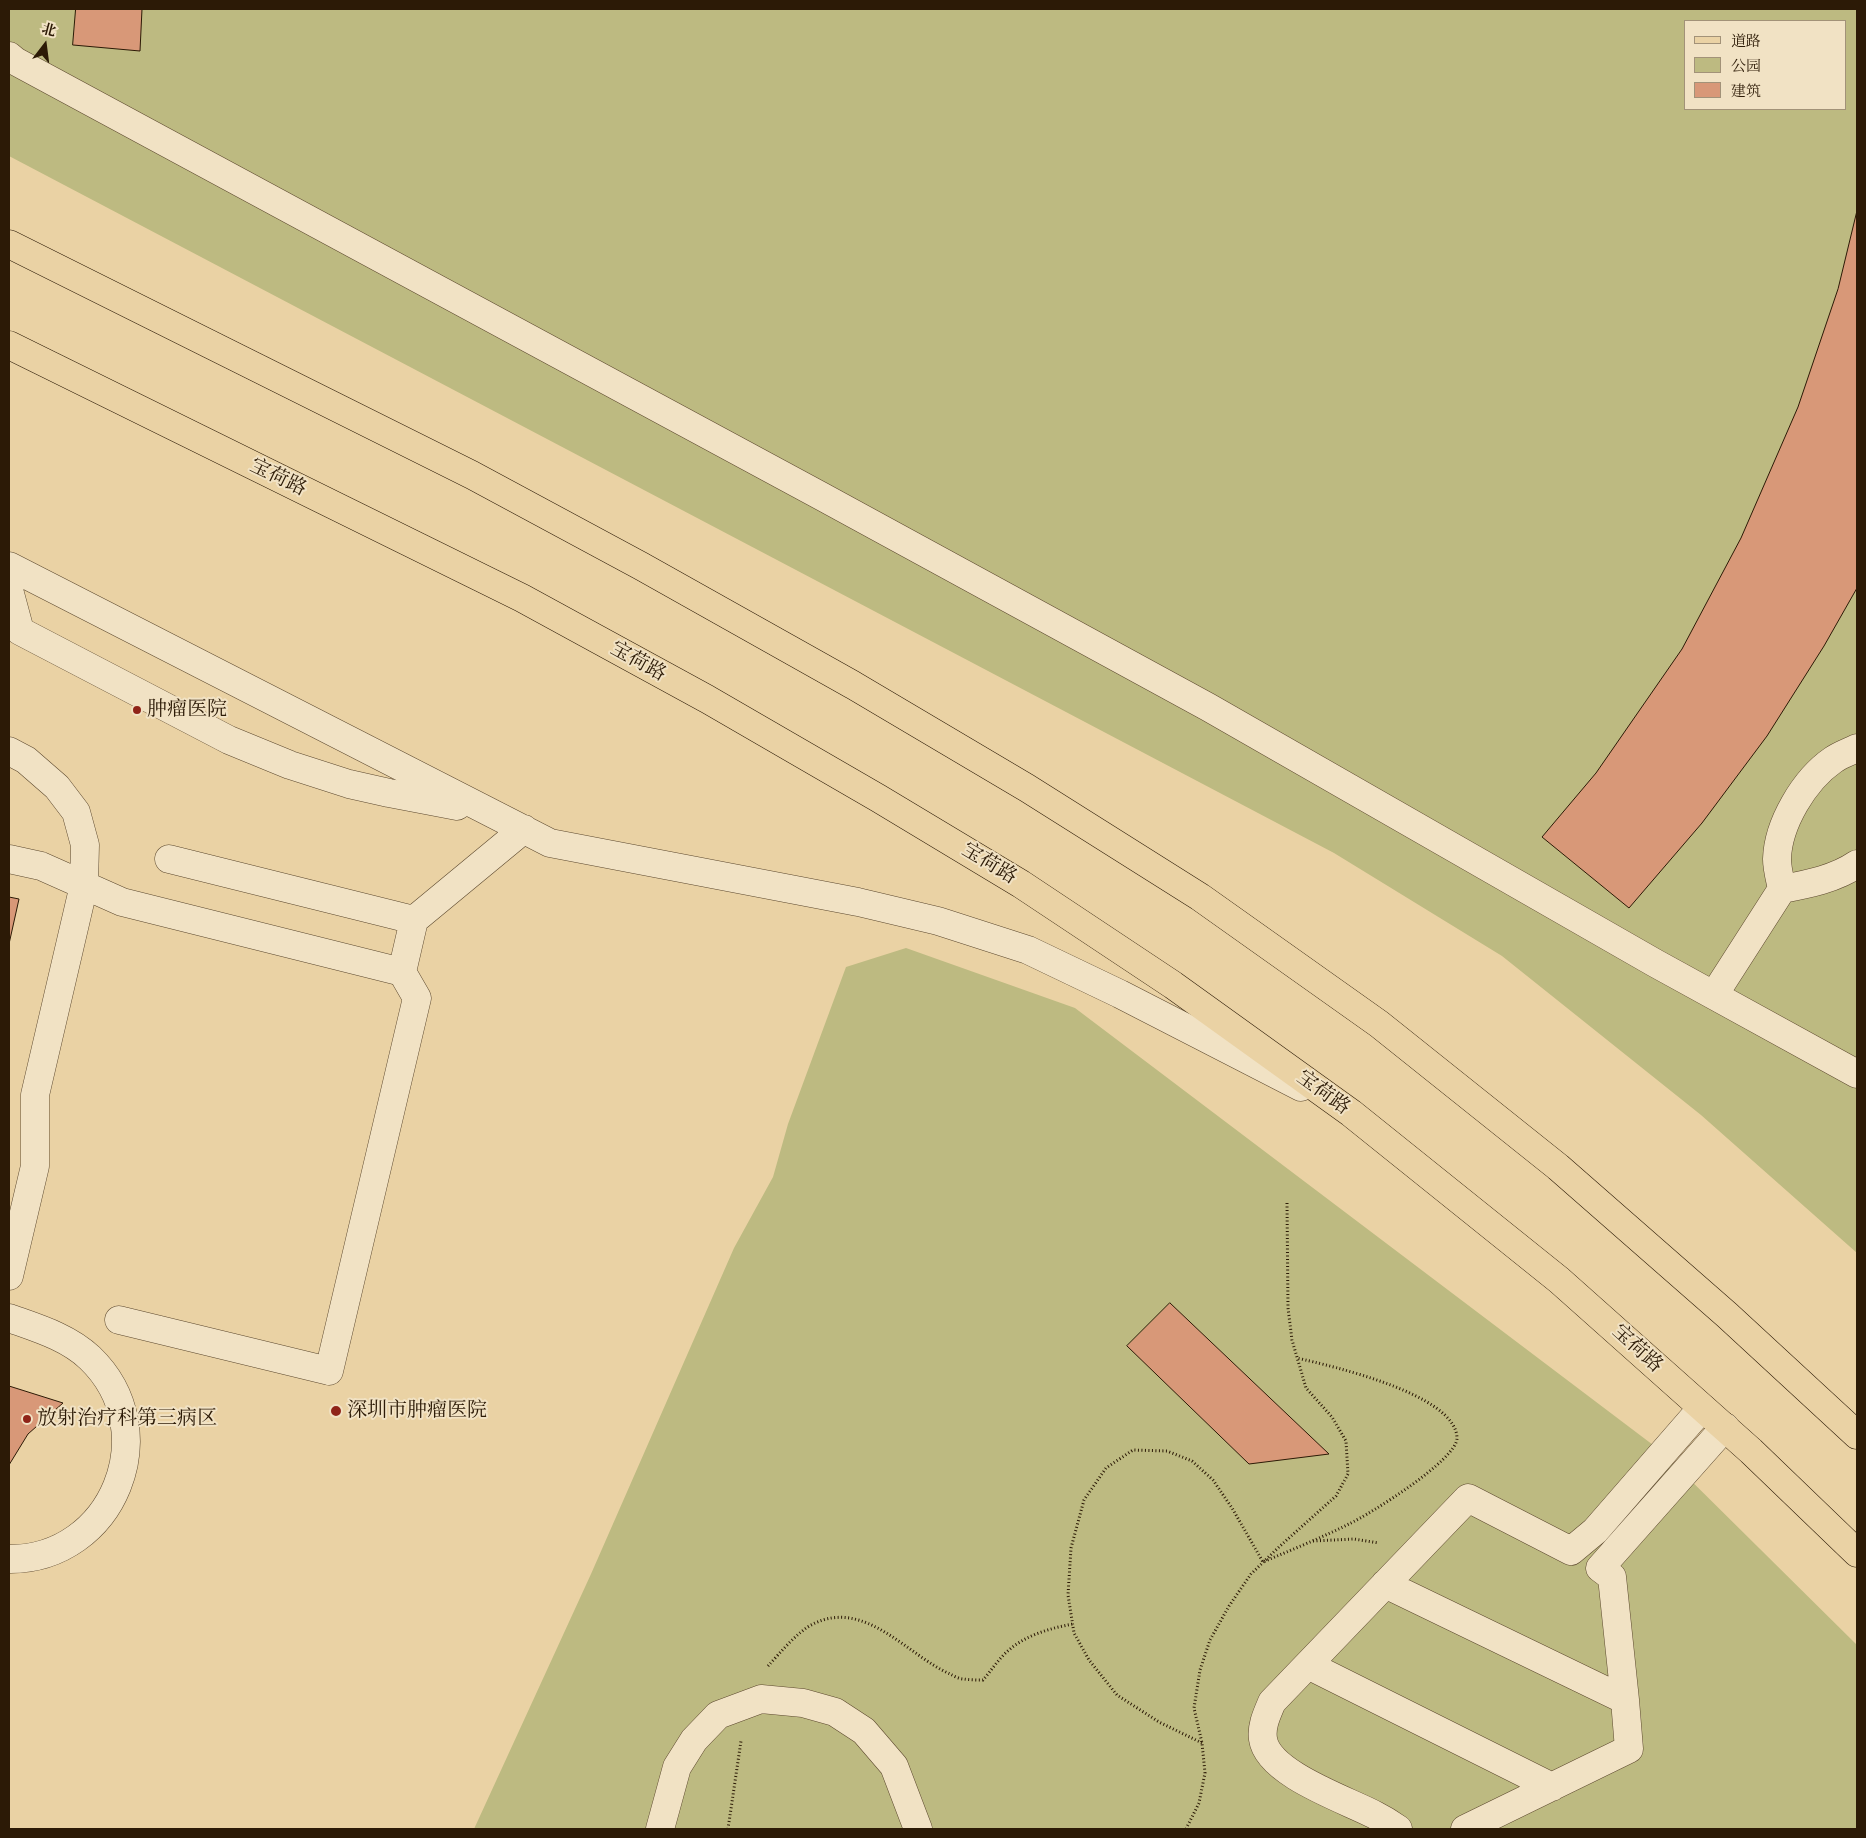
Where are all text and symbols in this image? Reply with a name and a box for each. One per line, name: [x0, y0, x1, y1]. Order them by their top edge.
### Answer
north arrow: [20, 20, 70, 70]
text: 北: [40, 20, 58, 40]
legend: [1684, 20, 1846, 110]
text: 道路: [1731, 32, 1761, 50]
text: 公园: [1731, 57, 1761, 75]
text: 建筑: [1731, 82, 1761, 100]
street label: 宝荷路: [246, 454, 310, 502]
street label: 宝荷路: [606, 637, 670, 687]
place label: 肿瘤医院: [147, 698, 227, 722]
marker: 肿瘤医院: [131, 704, 143, 716]
street label: 宝荷路: [957, 838, 1021, 890]
street label: 宝荷路: [1292, 1066, 1354, 1120]
street label: 宝荷路: [1607, 1320, 1667, 1378]
place label: 深圳市肿瘤医院: [347, 1399, 487, 1423]
marker: 深圳市肿瘤医院: [329, 1404, 343, 1418]
place label: 放射治疗科第三病区: [37, 1407, 217, 1431]
marker: 放射治疗科第三病区: [21, 1413, 33, 1425]

